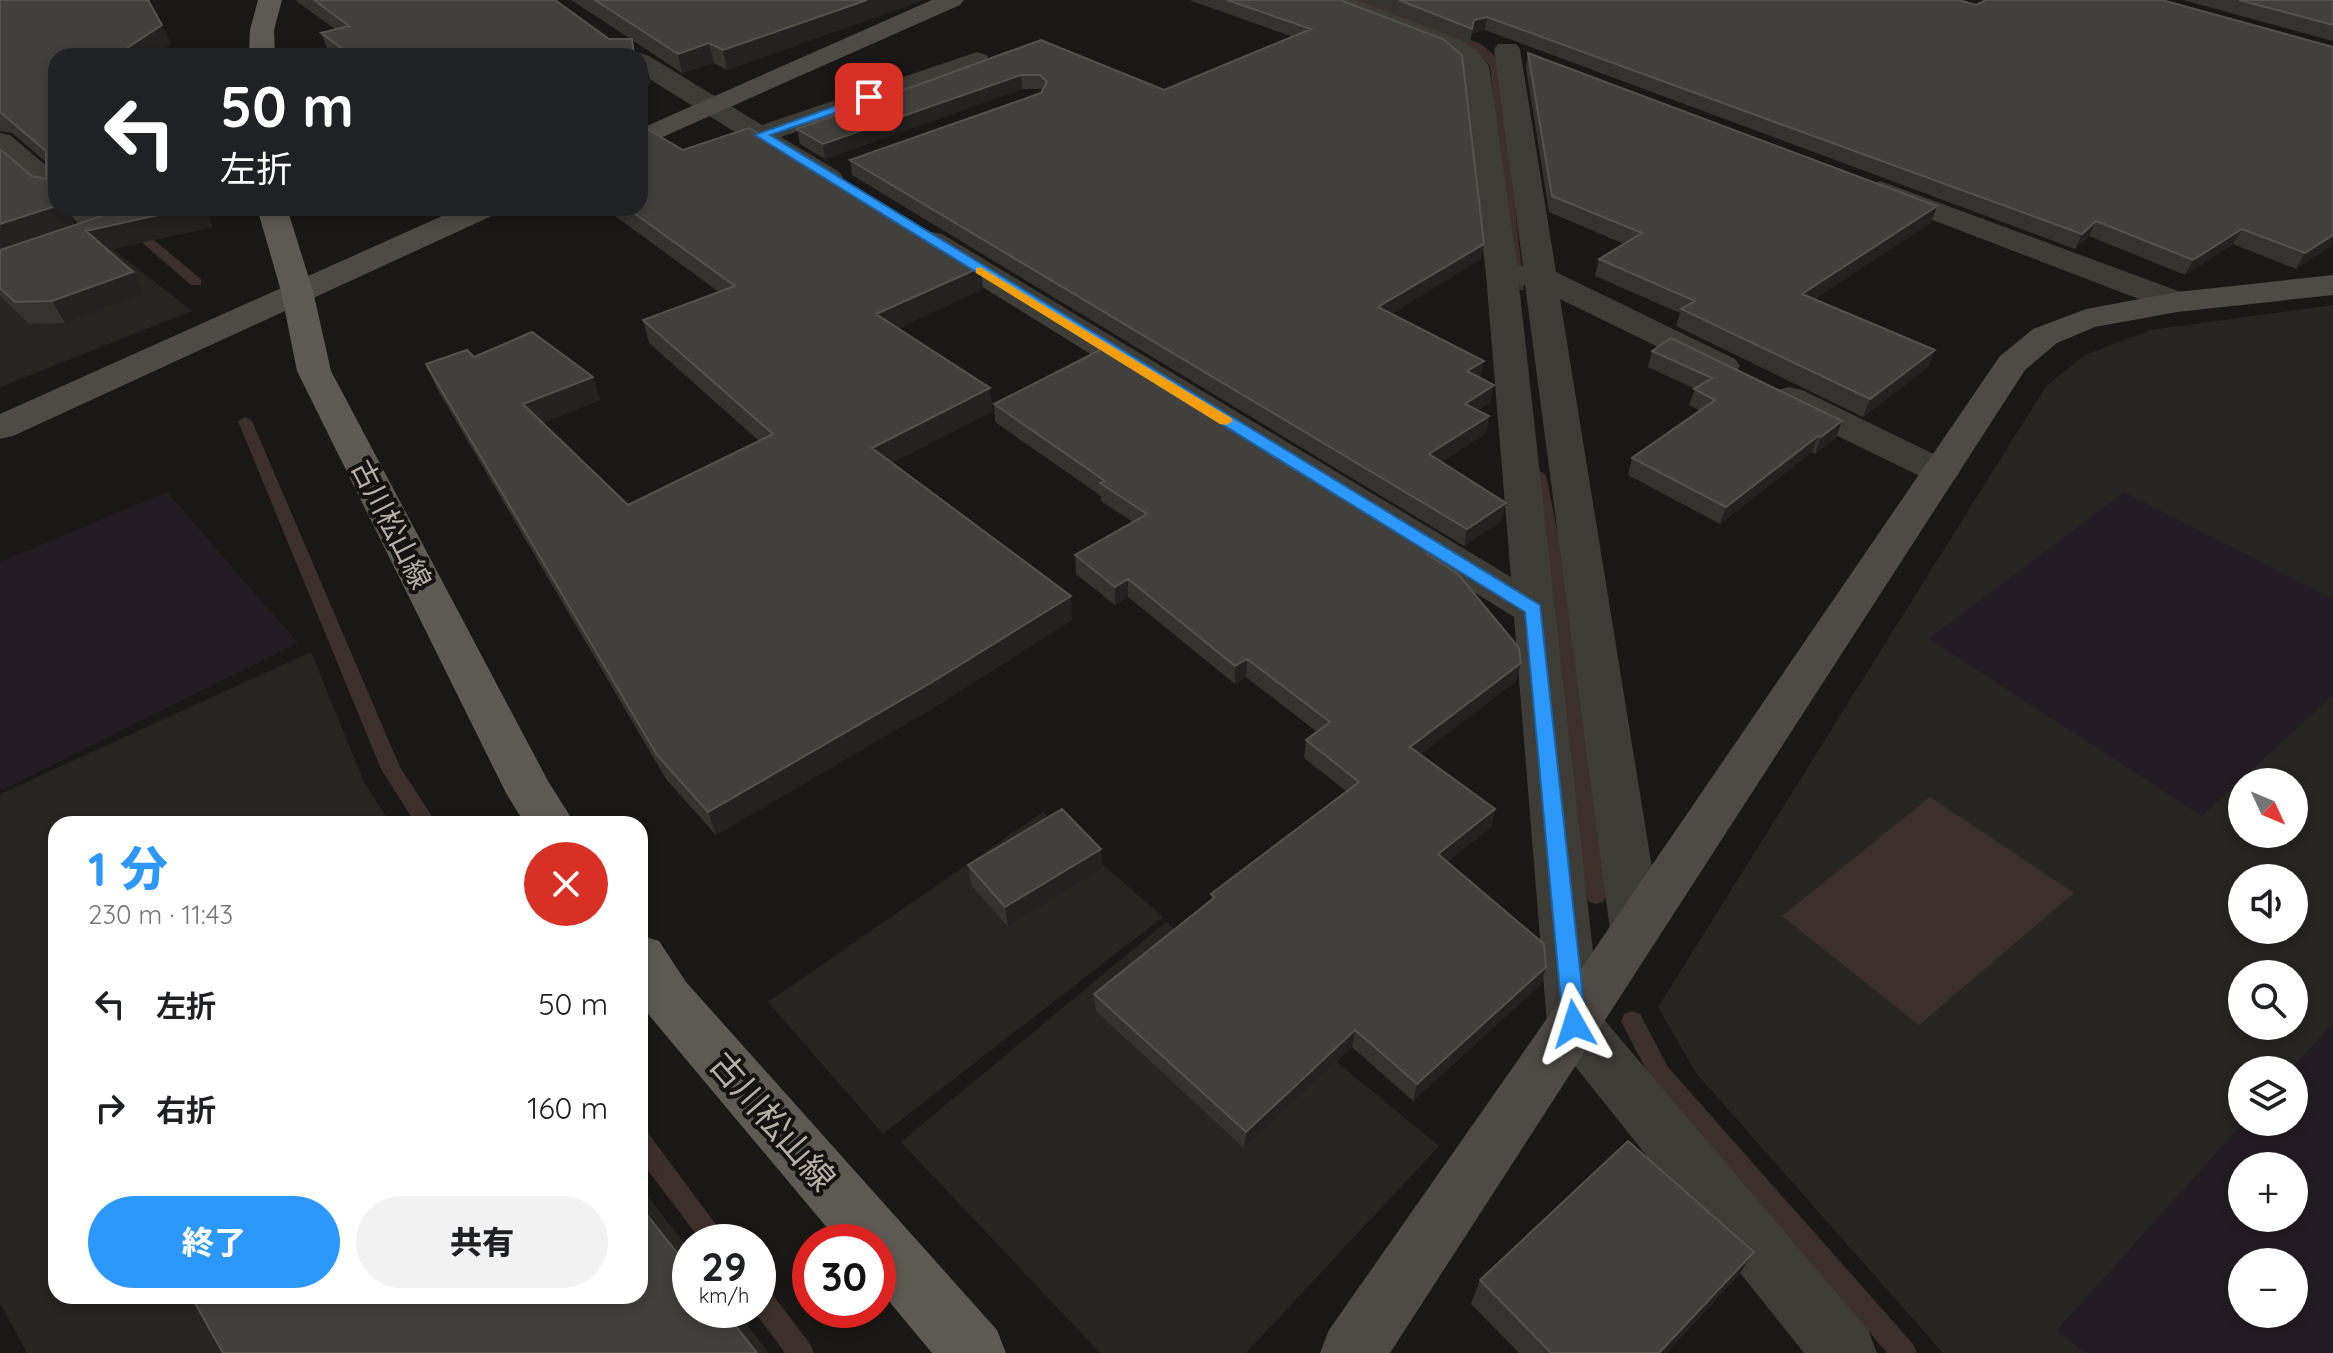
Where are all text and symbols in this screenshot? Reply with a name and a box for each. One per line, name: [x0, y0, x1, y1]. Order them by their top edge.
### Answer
pin: [835, 63, 903, 131]
text: 50 m: [220, 71, 354, 141]
icon: arrive: [847, 75, 891, 119]
icon: left: [88, 80, 192, 184]
text: 左折: [220, 146, 292, 191]
street label: 古川松山線: [345, 454, 439, 594]
north arrow: [2228, 768, 2308, 848]
map controls: [2228, 768, 2308, 1328]
text: 1 分: [88, 838, 168, 898]
button: close: [524, 842, 608, 926]
button: sound: [2228, 864, 2308, 944]
text: 230 m · 11:43: [88, 898, 233, 931]
button: search: [2228, 960, 2308, 1040]
icon: left: [88, 982, 132, 1026]
position arrow: [1532, 982, 1616, 1066]
text: 50 m: [538, 985, 608, 1023]
text: 左折: [156, 987, 216, 1025]
street label: 古川松山線: [701, 1043, 845, 1199]
button: layers: [2228, 1056, 2308, 1136]
icon: right: [88, 1086, 132, 1130]
text: 160 m: [527, 1089, 608, 1127]
text: 右折: [156, 1091, 216, 1129]
button: +: [2228, 1152, 2308, 1232]
button: 終了: [88, 1196, 340, 1288]
button: 共有: [356, 1196, 608, 1288]
speed limit sign: 30: [792, 1224, 896, 1328]
text: 29: [701, 1241, 747, 1291]
button: −: [2228, 1248, 2308, 1328]
text: km/h: [699, 1283, 749, 1308]

